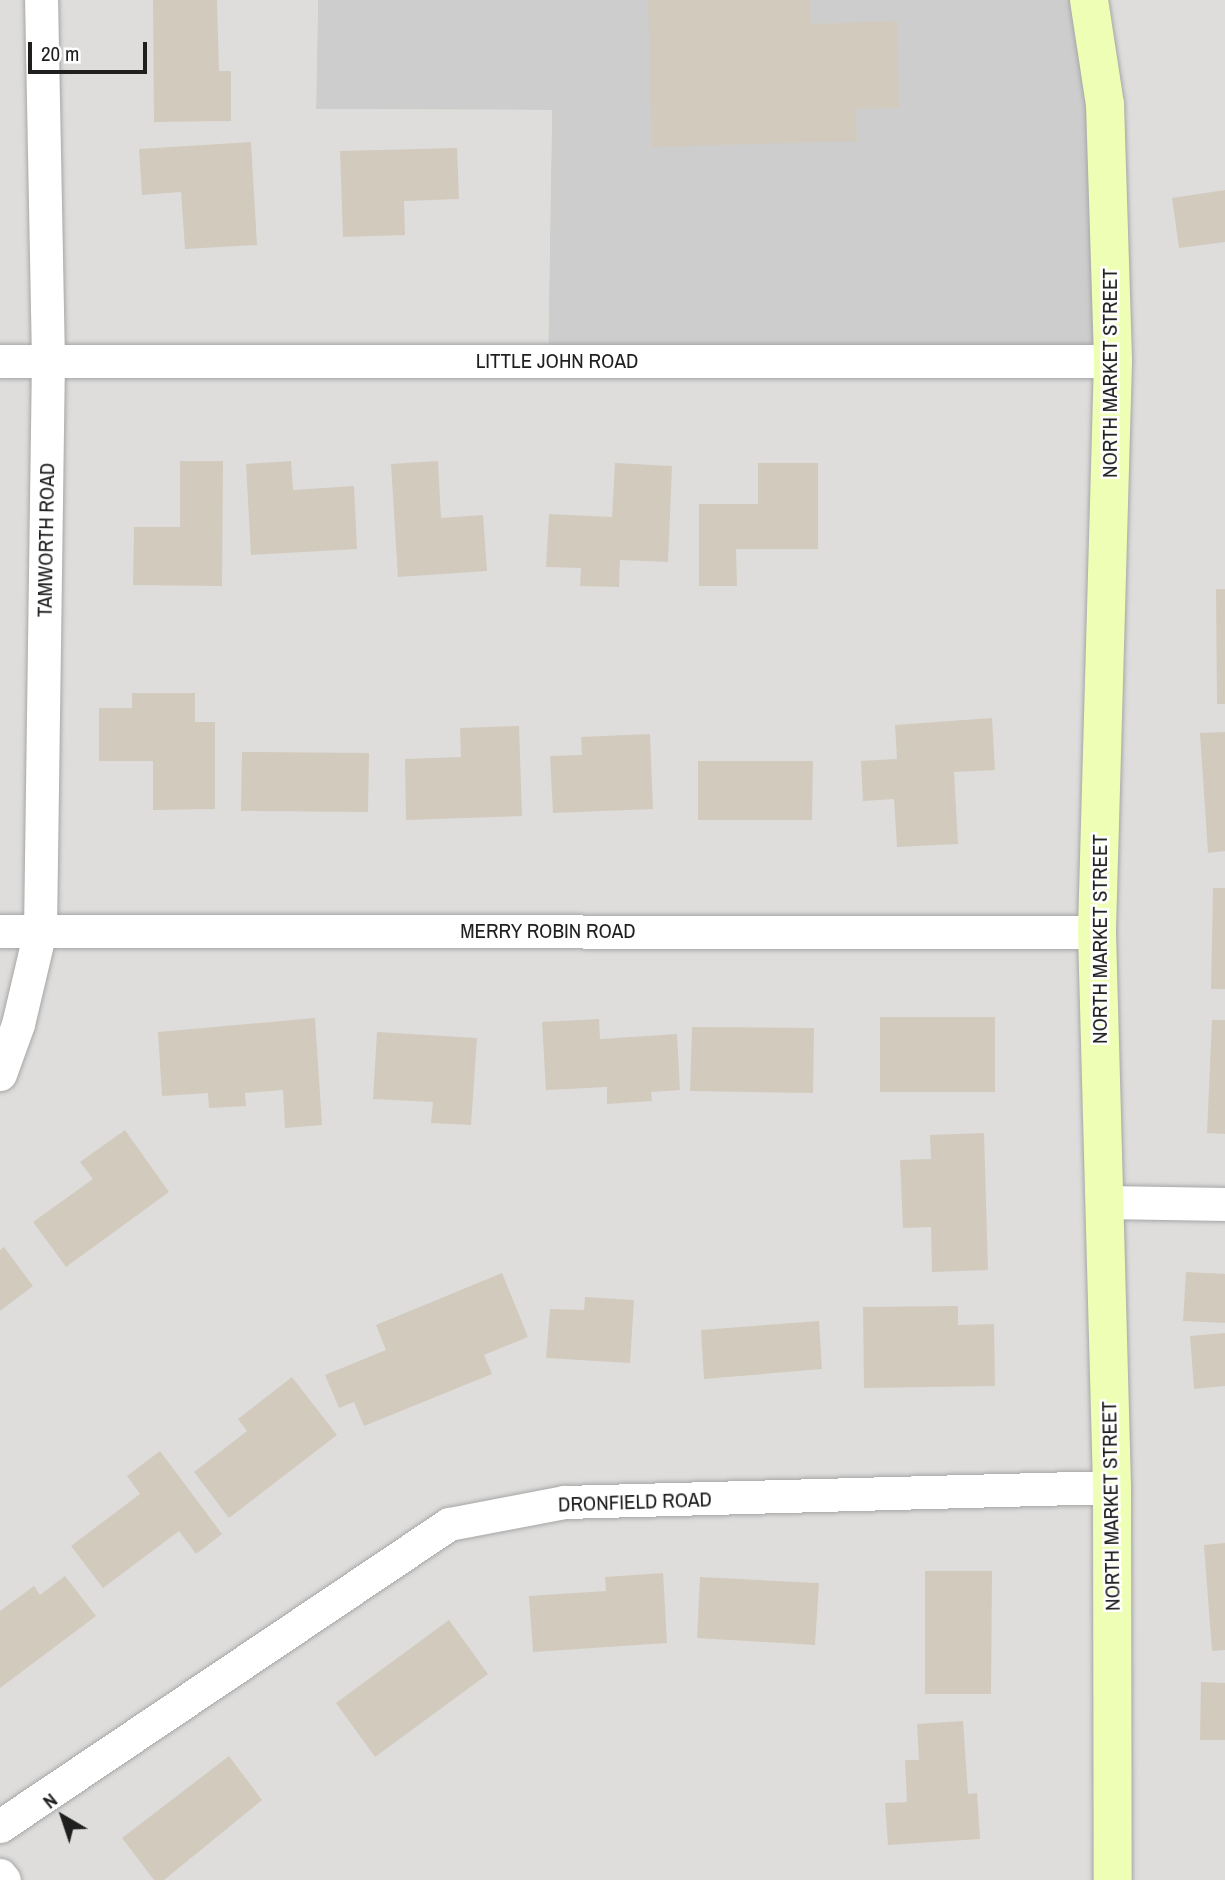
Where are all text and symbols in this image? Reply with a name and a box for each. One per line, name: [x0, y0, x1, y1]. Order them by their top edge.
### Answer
scale bar: [32, 28, 150, 72]
text: 20 m: [41, 39, 79, 68]
street label: NORTH MARKET STREET: [1097, 268, 1123, 478]
street label: LITTLE JOHN ROAD: [476, 348, 638, 374]
street label: TAMWORTH ROAD: [32, 463, 60, 617]
street label: NORTH MARKET STREET: [1087, 834, 1113, 1044]
street label: MERRY ROBIN ROAD: [460, 918, 636, 944]
street label: NORTH MARKET STREET: [1097, 1401, 1125, 1611]
street label: DRONFIELD ROAD: [558, 1487, 712, 1517]
north arrow: [28, 1782, 98, 1852]
text: N: [37, 1787, 62, 1814]

